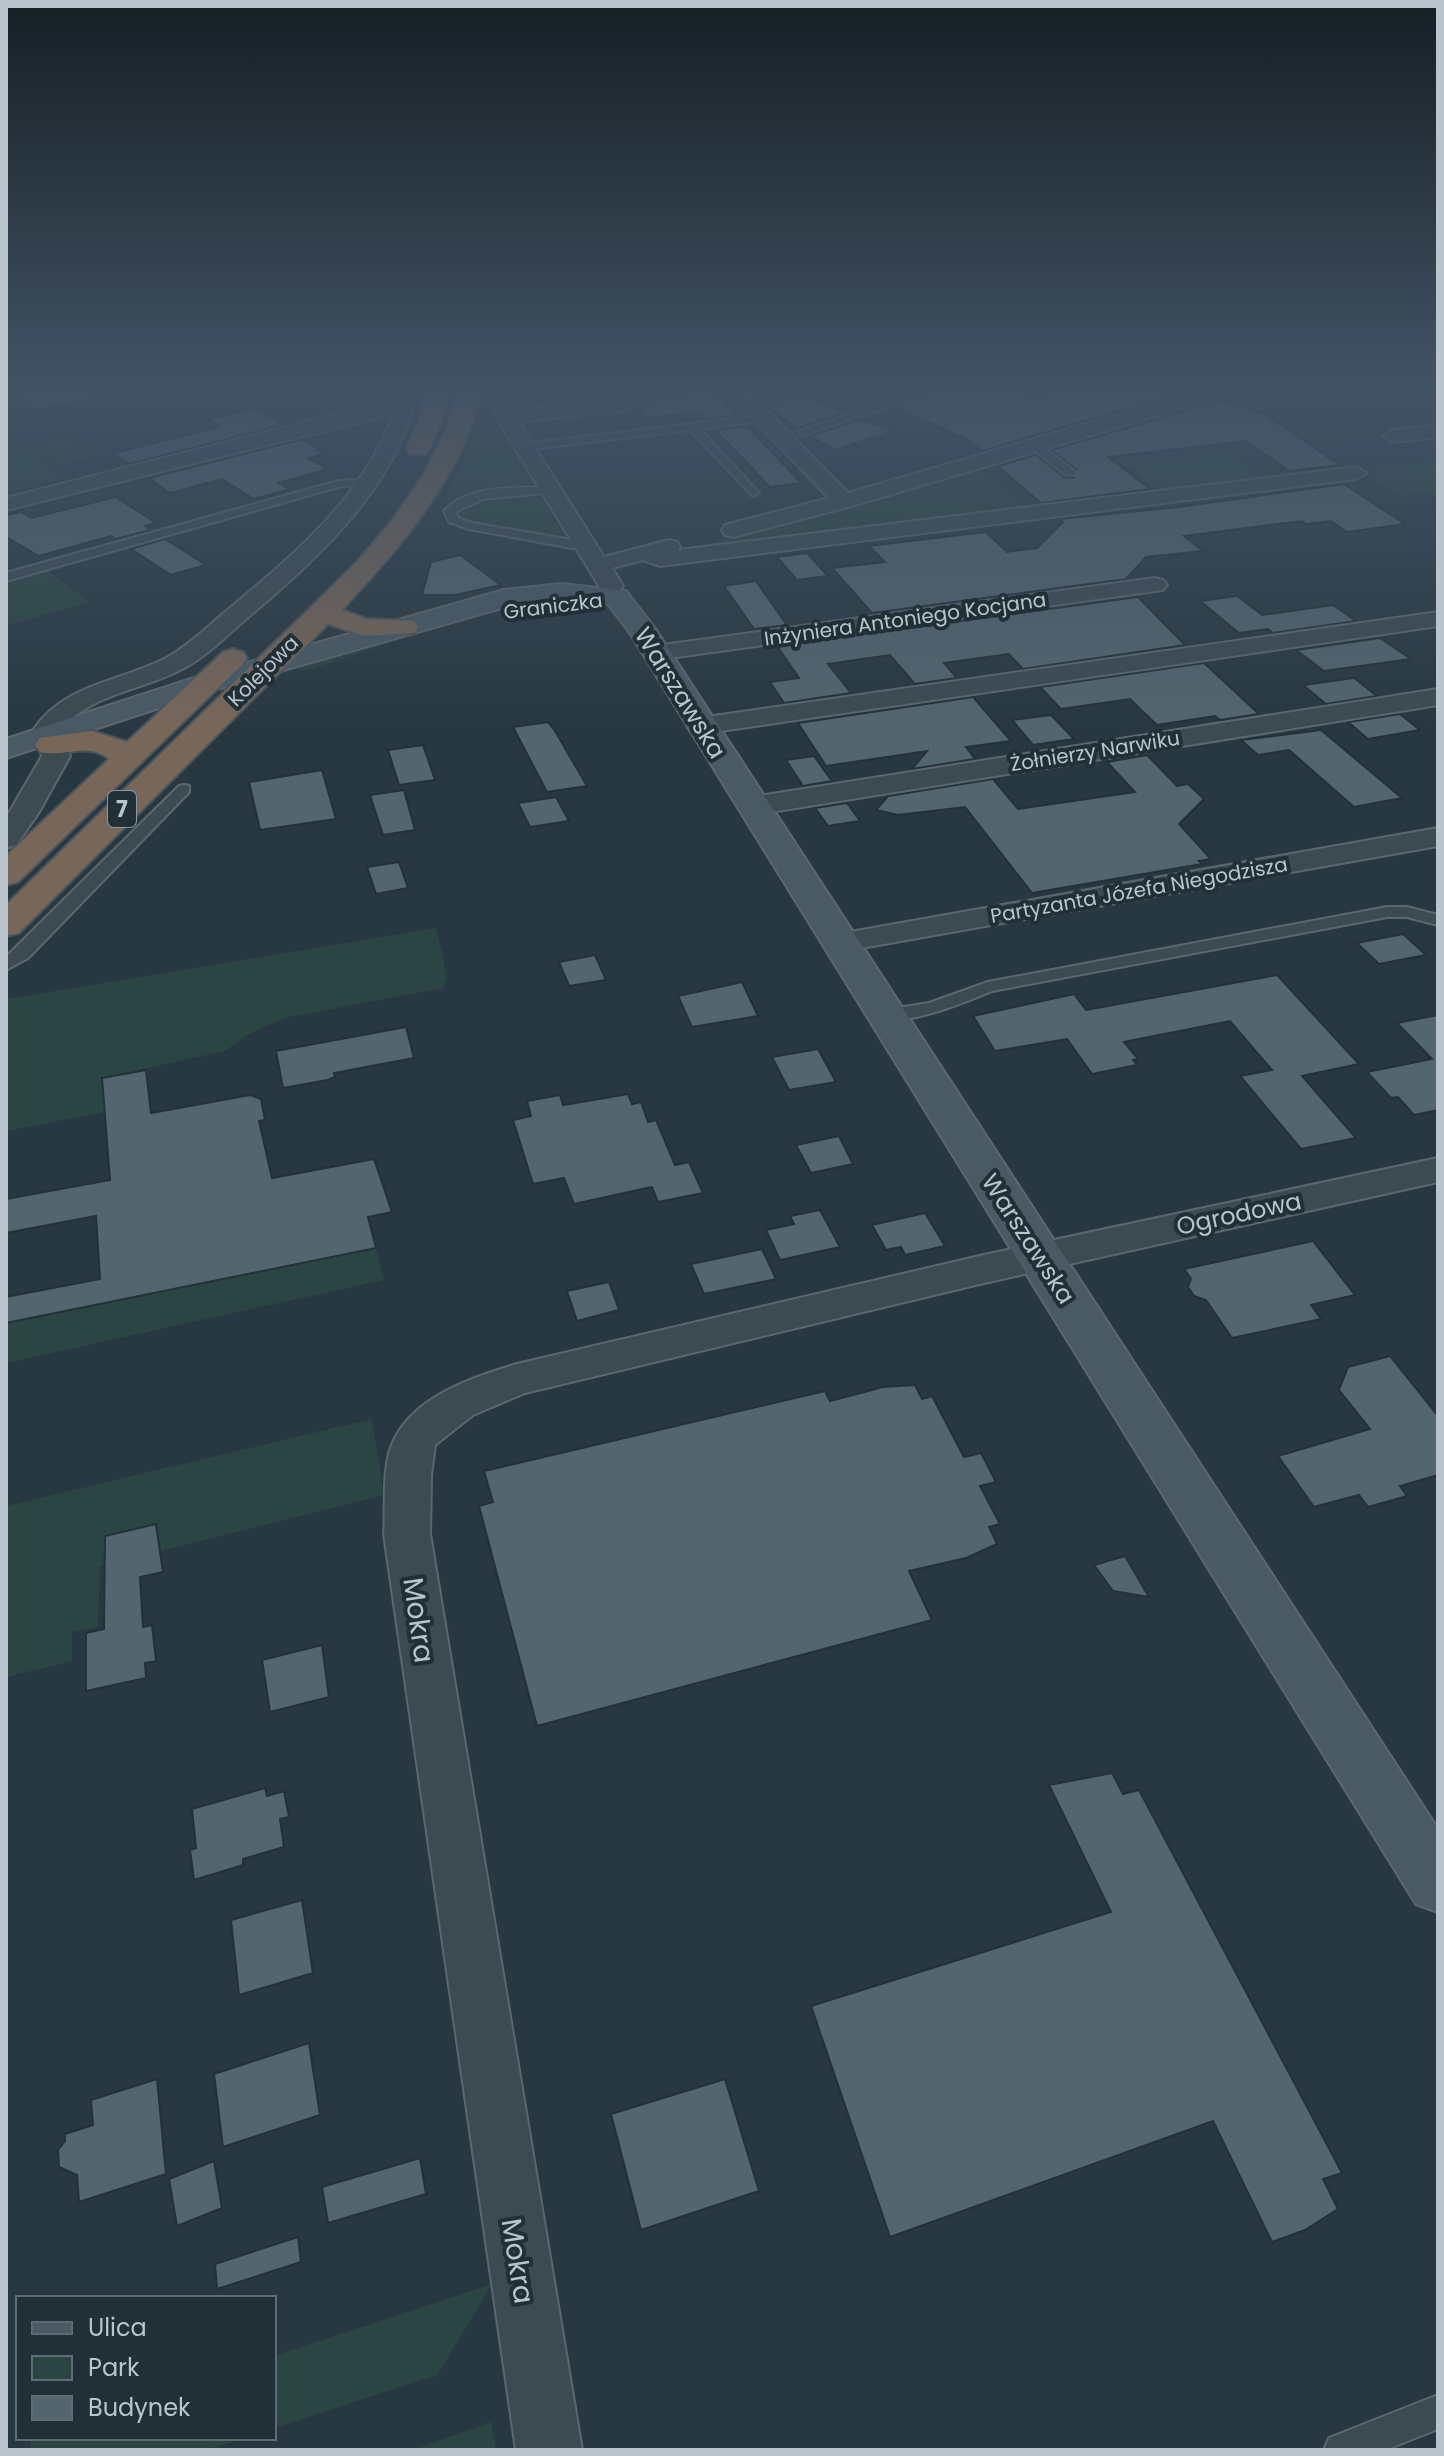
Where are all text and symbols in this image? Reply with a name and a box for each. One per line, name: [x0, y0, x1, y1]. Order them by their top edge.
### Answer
street label: Inżyniera Antoniego Kocjana: [762, 585, 1048, 653]
street label: Graniczka: [502, 586, 604, 626]
street label: Warszawska: [627, 621, 734, 765]
street label: Kolejowa: [221, 629, 305, 713]
street label: Żołnierzy Narwiku: [1008, 724, 1182, 778]
road number: 7: [108, 791, 136, 827]
street label: Partyzanta Józefa Niegodzisza: [988, 850, 1290, 930]
street label: Warszawska: [974, 1167, 1083, 1310]
street label: Ogrodowa: [1173, 1184, 1304, 1243]
street label: Mokra: [393, 1575, 444, 1665]
street label: Mokra: [492, 2216, 543, 2307]
legend: [16, 2296, 276, 2440]
text: Ulica: [88, 2311, 147, 2344]
text: Park: [88, 2351, 140, 2384]
text: Budynek: [88, 2391, 191, 2424]

